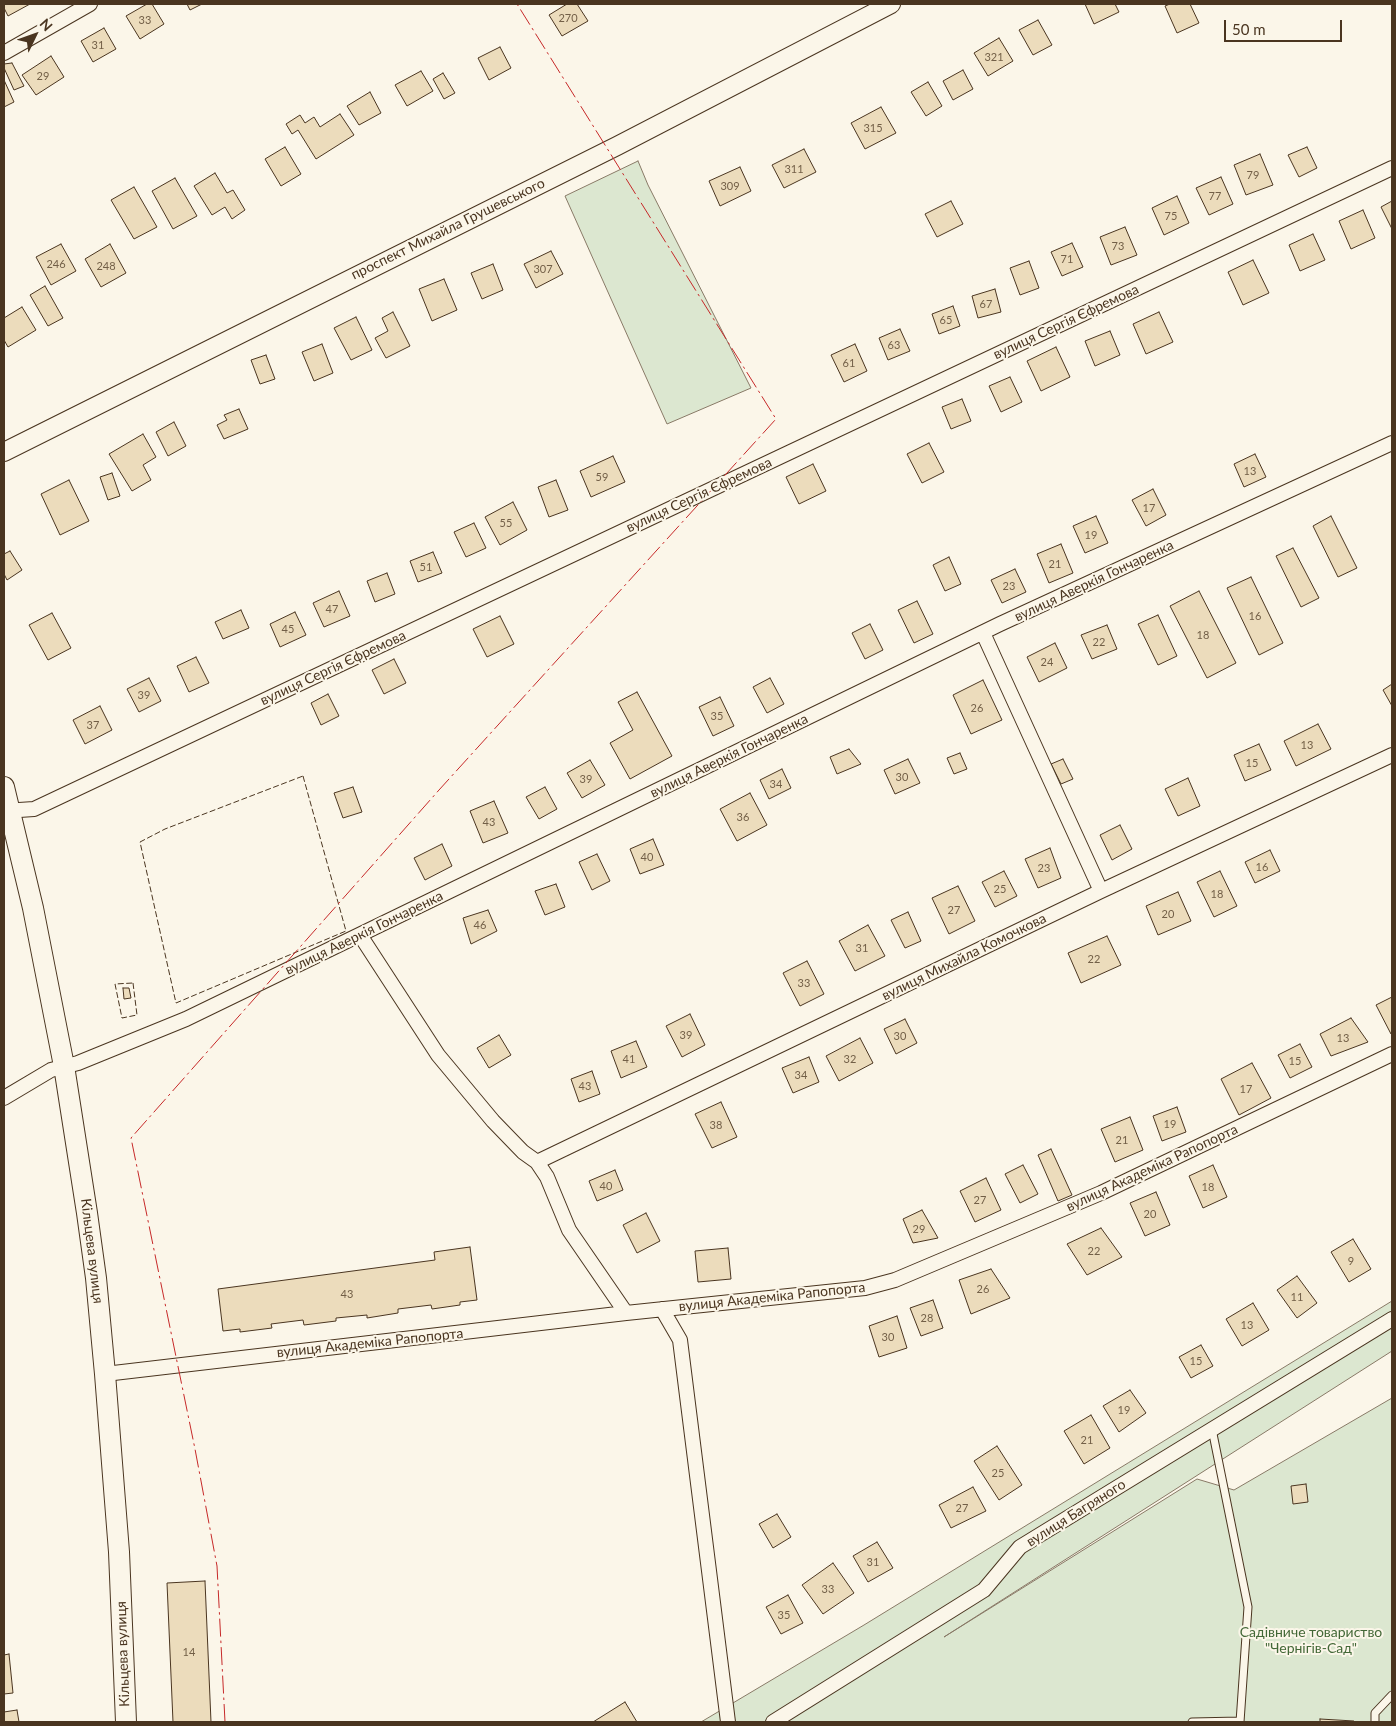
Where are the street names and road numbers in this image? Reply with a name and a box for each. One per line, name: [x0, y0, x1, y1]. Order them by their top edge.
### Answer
street label: проспект Михайла Грушевського: [348, 175, 548, 283]
street label: вулиця Сергія Єфремова: [991, 281, 1141, 363]
street label: вулиця Сергія Єфремова: [624, 454, 774, 536]
street label: вулиця Аверкія Гончаренка: [1012, 537, 1176, 625]
street label: вулиця Сергія Єфремова: [258, 627, 408, 709]
street label: вулиця Аверкія Гончаренка: [647, 710, 811, 802]
street label: вулиця Аверкія Гончаренка: [282, 887, 446, 979]
street label: вулиця Михайла Комочкова: [879, 910, 1049, 1004]
street label: вулиця Академіка Рапопорта: [1063, 1121, 1241, 1215]
street label: Кільцева вулиця: [77, 1197, 107, 1305]
street label: вулиця Академіка Рапопорта: [678, 1279, 866, 1315]
street label: вулиця Академіка Рапопорта: [276, 1325, 464, 1361]
street label: вулиця Багряного: [1023, 1476, 1129, 1550]
street label: Кільцева вулиця: [113, 1601, 133, 1707]

